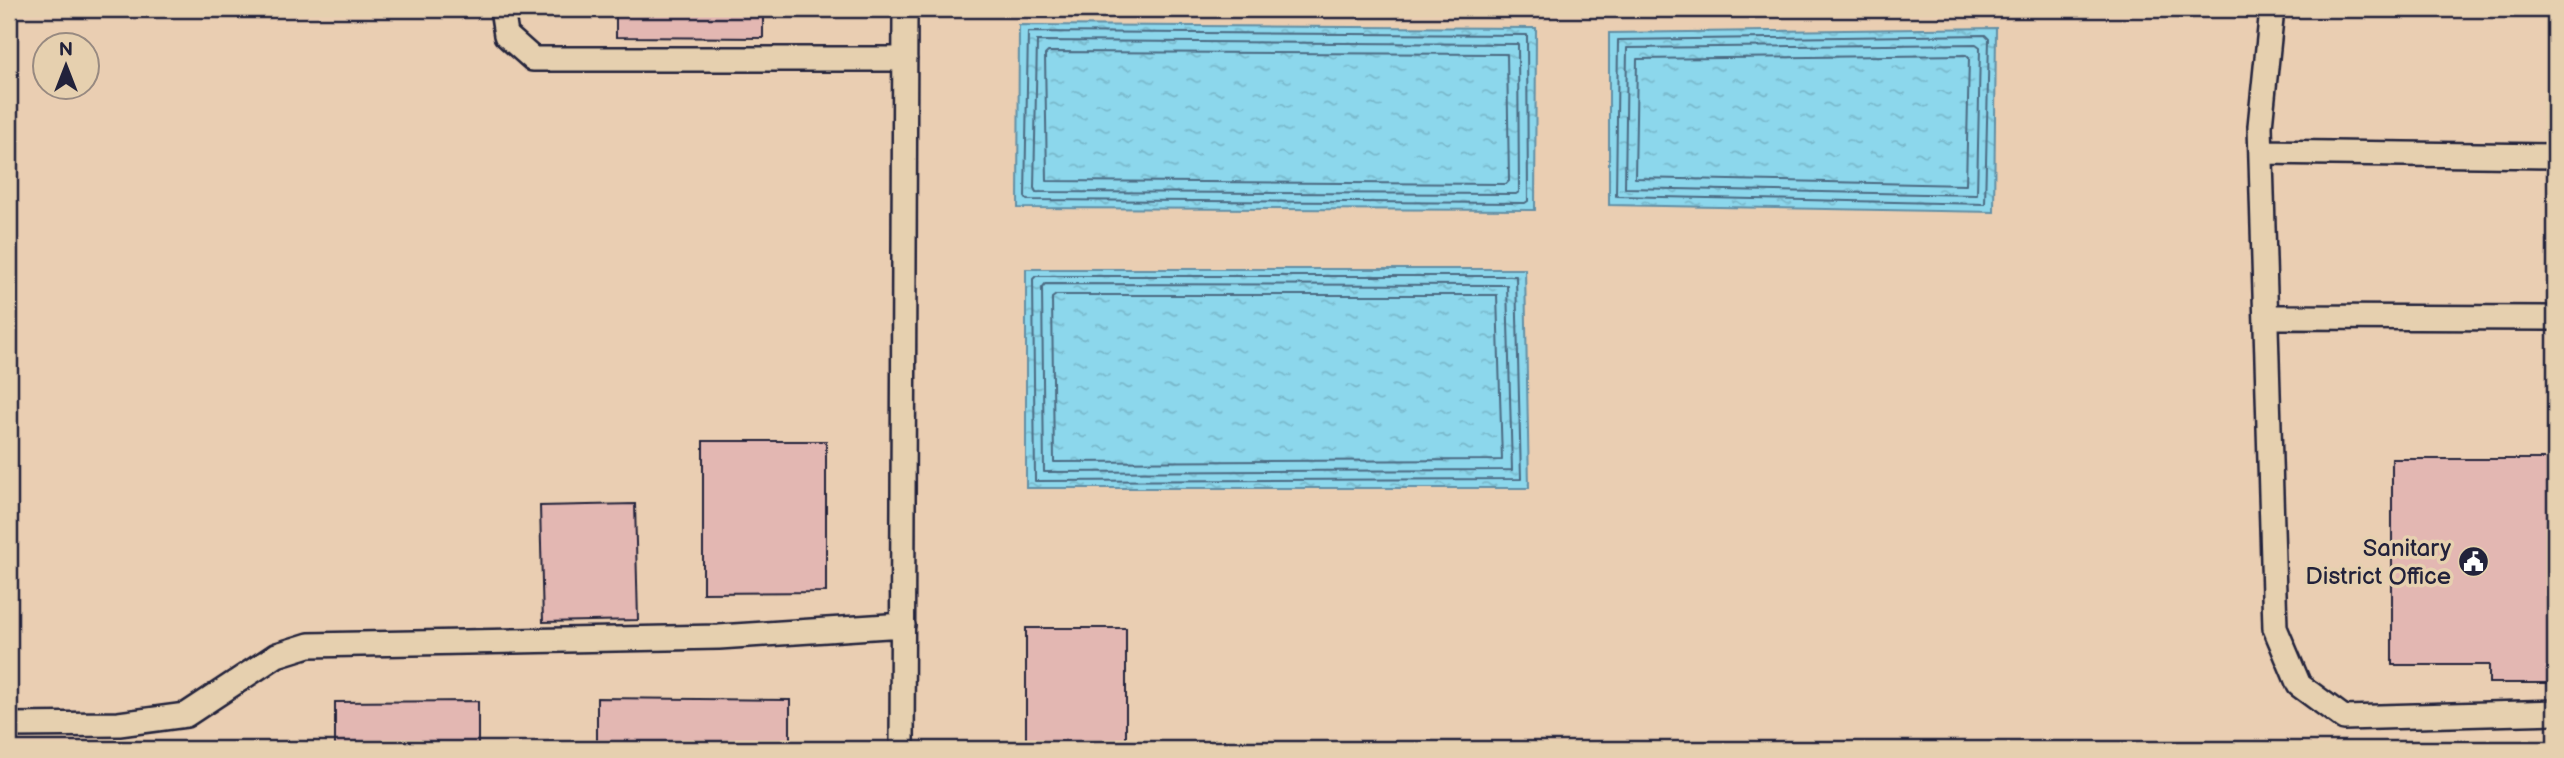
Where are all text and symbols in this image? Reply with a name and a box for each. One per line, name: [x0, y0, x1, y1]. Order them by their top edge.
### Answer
north arrow: [32, 32, 102, 102]
text: N: [59, 39, 73, 62]
place label: Sanitary District Office: [2305, 534, 2451, 591]
public building icon: Sanitary District Office: [2457, 545, 2491, 579]

